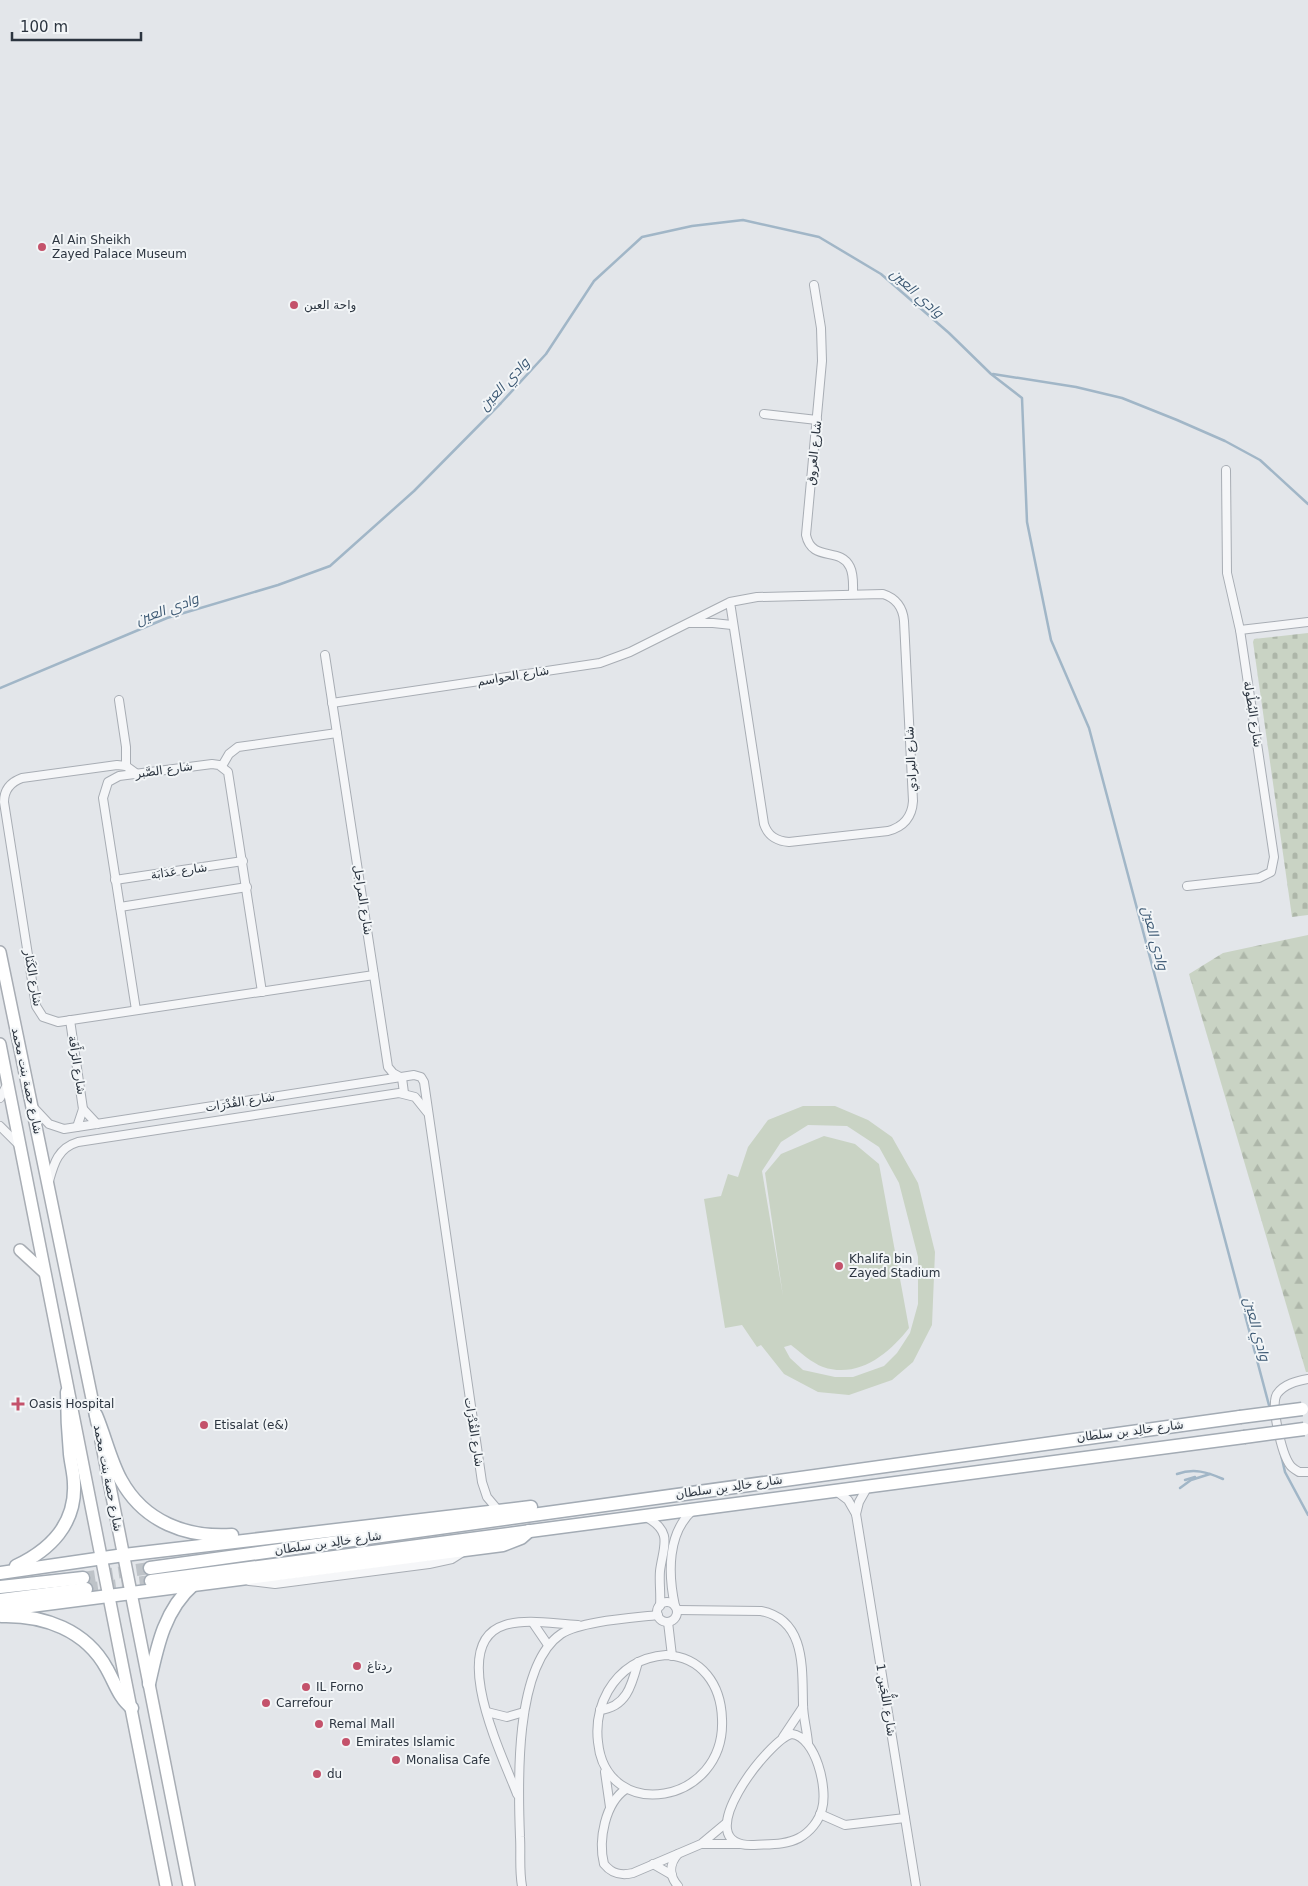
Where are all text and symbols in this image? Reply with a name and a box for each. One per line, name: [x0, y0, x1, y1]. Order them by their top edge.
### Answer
scale bar: [12, 10, 141, 42]
text: 100 m: [20, 18, 68, 36]
place label: Al Ain Sheikh Zayed Palace Museum: [52, 233, 187, 261]
marker: Al Ain Sheikh Zayed Palace Museum: [36, 241, 48, 253]
water label: وادي العين: [885, 265, 948, 325]
place label: واحة العين: [304, 298, 356, 313]
marker: واحة العين: [288, 299, 300, 311]
water label: وادي العين: [476, 354, 536, 416]
street label: شارع العروق: [804, 420, 825, 486]
water label: وادي العين: [133, 590, 203, 631]
street label: شارع الحواسم: [476, 663, 550, 690]
street label: شارع البُطُولة: [1240, 679, 1268, 748]
street label: شارع البرادي: [902, 726, 921, 792]
street label: شارع الصَّبر: [133, 759, 194, 782]
street label: شارع عَدَابَة: [150, 860, 208, 883]
street label: شارع المراجل: [350, 864, 375, 936]
water label: وادي العين: [1135, 904, 1172, 974]
street label: شارع الكَنَار: [20, 948, 45, 1008]
street label: شارع حصة بنت محمد: [8, 1026, 45, 1136]
street label: شارع الرَأَفَة: [64, 1034, 92, 1096]
street label: شارع القُدْرَات: [204, 1090, 276, 1115]
place label: Khalifa bin Zayed Stadium: [849, 1252, 940, 1280]
marker: Khalifa bin Zayed Stadium: [833, 1260, 845, 1272]
water label: وادي العين: [1237, 1295, 1274, 1365]
street label: شارع القُدْرَات: [461, 1396, 486, 1468]
marker: Oasis Hospital: [11, 1397, 25, 1411]
place label: Oasis Hospital: [29, 1397, 114, 1411]
street label: شارع خالِد بن سلطان: [1076, 1417, 1185, 1446]
place label: Etisalat (e&): [214, 1418, 289, 1432]
marker: Etisalat (e&): [198, 1419, 210, 1431]
street label: شارع حصة بنت محمد: [90, 1423, 125, 1533]
street label: شارع خالِد بن سلطان: [675, 1473, 784, 1502]
street label: شارع خالِد بن سلطان: [274, 1529, 383, 1558]
place label: ردتاغ: [367, 1659, 393, 1674]
marker: ردتاغ: [351, 1660, 363, 1672]
street label: شارع اللُّجَين 1: [872, 1662, 904, 1738]
place label: IL Forno: [316, 1680, 364, 1694]
marker: IL Forno: [300, 1681, 312, 1693]
place label: Carrefour: [276, 1696, 333, 1710]
marker: Carrefour: [260, 1697, 272, 1709]
place label: Remal Mall: [329, 1717, 395, 1731]
marker: Remal Mall: [313, 1718, 325, 1730]
place label: Emirates Islamic: [356, 1735, 455, 1749]
marker: Emirates Islamic: [340, 1736, 352, 1748]
place label: Monalisa Cafe: [406, 1753, 490, 1767]
marker: Monalisa Cafe: [390, 1754, 402, 1766]
place label: du: [327, 1767, 342, 1781]
marker: du: [311, 1768, 323, 1780]

